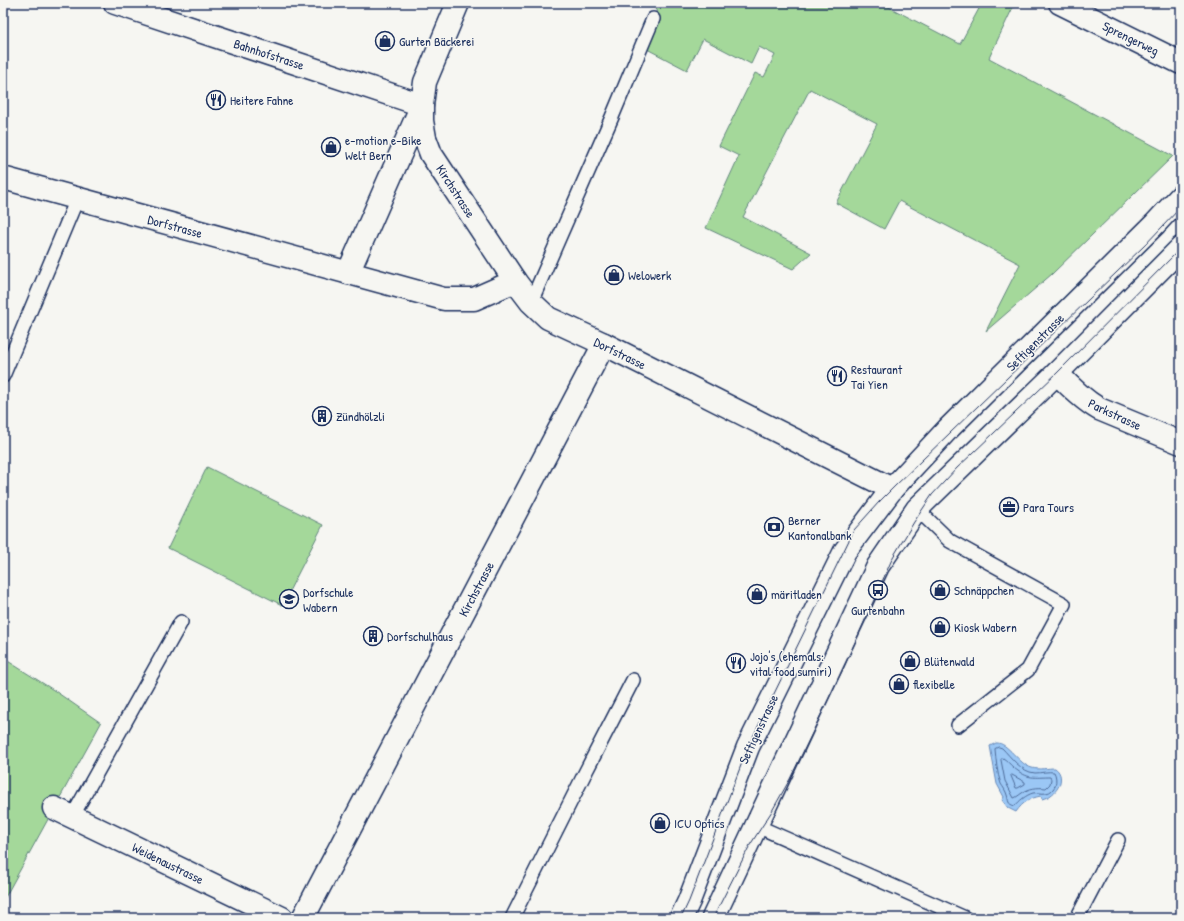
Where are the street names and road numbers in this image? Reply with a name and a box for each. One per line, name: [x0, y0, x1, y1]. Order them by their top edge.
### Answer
street label: Sprengerweg: [1100, 17, 1162, 59]
street label: Bahnhofstrasse: [231, 34, 307, 74]
street label: Kirchstrasse: [432, 161, 480, 221]
street label: Dorfstrasse: [146, 210, 204, 242]
street label: Seftigenstrasse: [1002, 309, 1068, 375]
street label: Dorfstrasse: [591, 333, 649, 373]
street label: Parkstrasse: [1086, 394, 1144, 434]
street label: Kirchstrasse: [454, 558, 498, 620]
street label: Seftigenstrasse: [734, 691, 782, 767]
street label: Weidenaustrasse: [129, 838, 207, 888]

